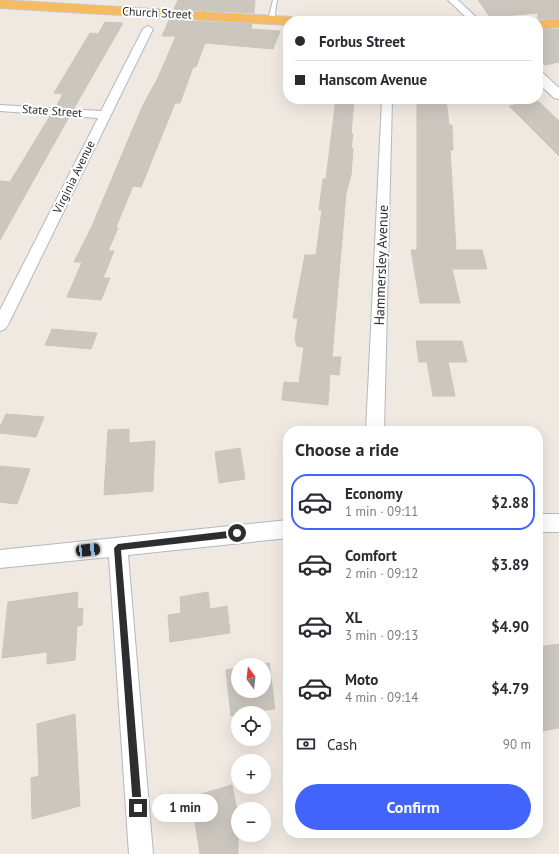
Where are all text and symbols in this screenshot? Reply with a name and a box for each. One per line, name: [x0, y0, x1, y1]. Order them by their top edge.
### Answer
street label: Church Street: [122, 3, 192, 22]
text: Forbus Street: [319, 32, 405, 51]
text: Hanscom Avenue: [319, 70, 427, 89]
street label: State Street: [21, 101, 83, 120]
street label: Virginia Avenue: [49, 138, 98, 217]
street label: Hammersley Avenue: [370, 204, 392, 326]
text: Choose a ride: [295, 438, 399, 461]
icon: car: [297, 484, 333, 520]
text: Economy: [345, 484, 403, 503]
text: $2.88: [491, 493, 529, 512]
text: 1 min · 09:11: [345, 503, 418, 520]
route start: [228, 524, 246, 542]
car: [75, 543, 101, 557]
icon: car: [297, 546, 333, 582]
text: Comfort: [345, 546, 397, 565]
text: $3.89: [491, 555, 529, 574]
text: 2 min · 09:12: [345, 565, 418, 582]
icon: car: [297, 608, 333, 644]
text: XL: [345, 608, 362, 627]
text: $4.90: [491, 617, 529, 636]
text: 3 min · 09:13: [345, 627, 418, 644]
north arrow: [231, 658, 271, 698]
map controls: [231, 658, 271, 842]
icon: car: [297, 670, 333, 706]
text: Moto: [345, 670, 378, 689]
text: $4.79: [491, 679, 529, 698]
text: 4 min · 09:14: [345, 689, 418, 706]
button: locate: [231, 706, 271, 746]
icon: cash: [295, 733, 317, 755]
text: Cash: [327, 735, 357, 754]
text: 90 m: [503, 736, 531, 753]
button: +: [231, 754, 271, 794]
button: Confirm: [295, 784, 531, 830]
callout: 1 min: [152, 794, 218, 822]
route end: [129, 799, 147, 817]
text: 1 min: [169, 799, 201, 816]
button: −: [231, 802, 271, 842]

